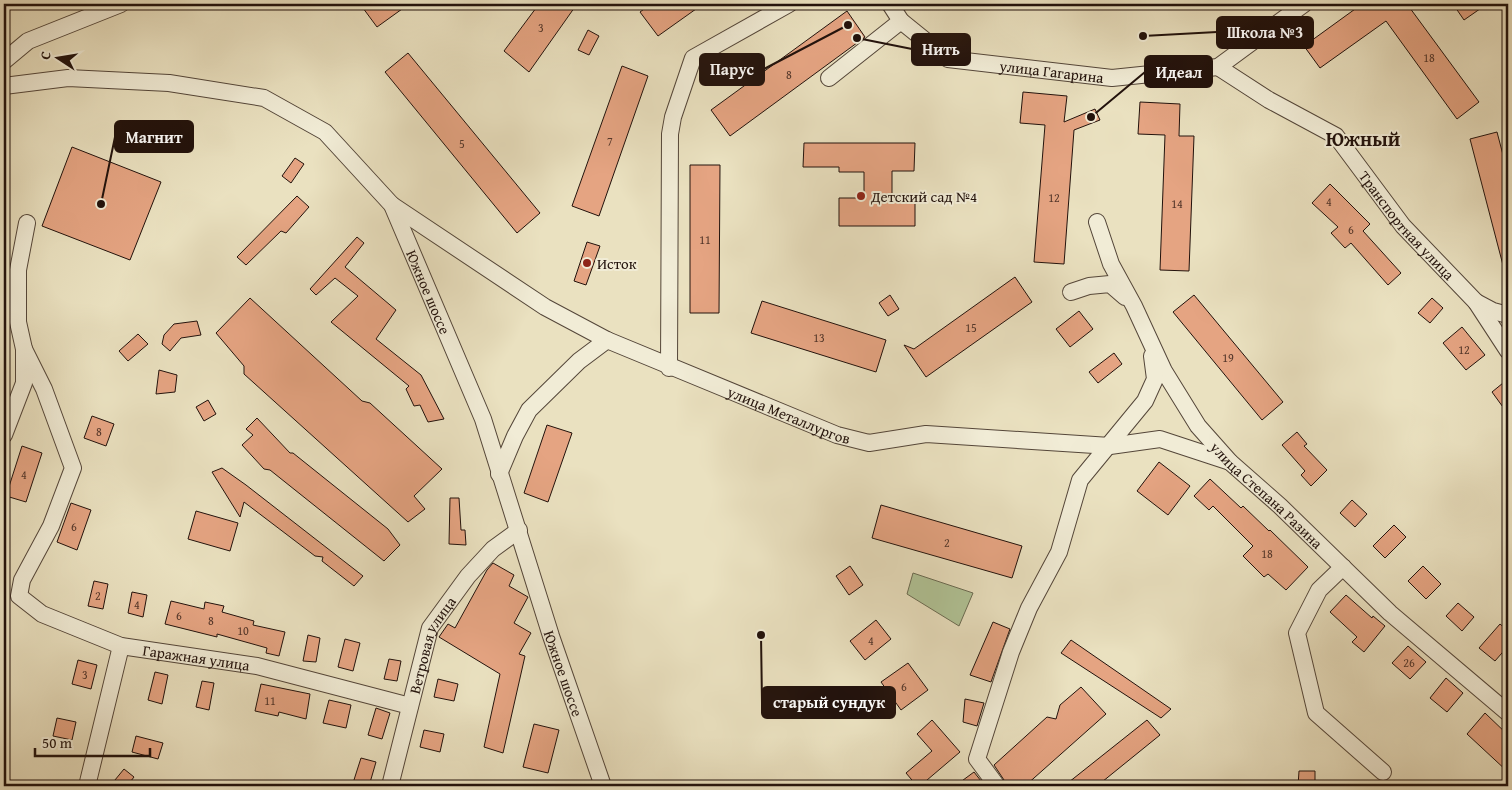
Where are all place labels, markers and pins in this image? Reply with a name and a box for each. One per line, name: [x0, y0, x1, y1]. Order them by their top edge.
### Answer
callout: Школа №3: [1217, 17, 1313, 48]
callout: Нить: [912, 34, 970, 65]
callout: Парус: [700, 54, 764, 85]
callout: Идеал: [1145, 56, 1212, 87]
callout: Магнит: [115, 121, 193, 152]
place label: Детский сад №4: [870, 186, 977, 207]
marker: Детский сад №4: [855, 190, 867, 202]
place label: Исток: [597, 253, 637, 274]
marker: Исток: [581, 257, 593, 269]
callout: старый сундук: [762, 687, 895, 718]

